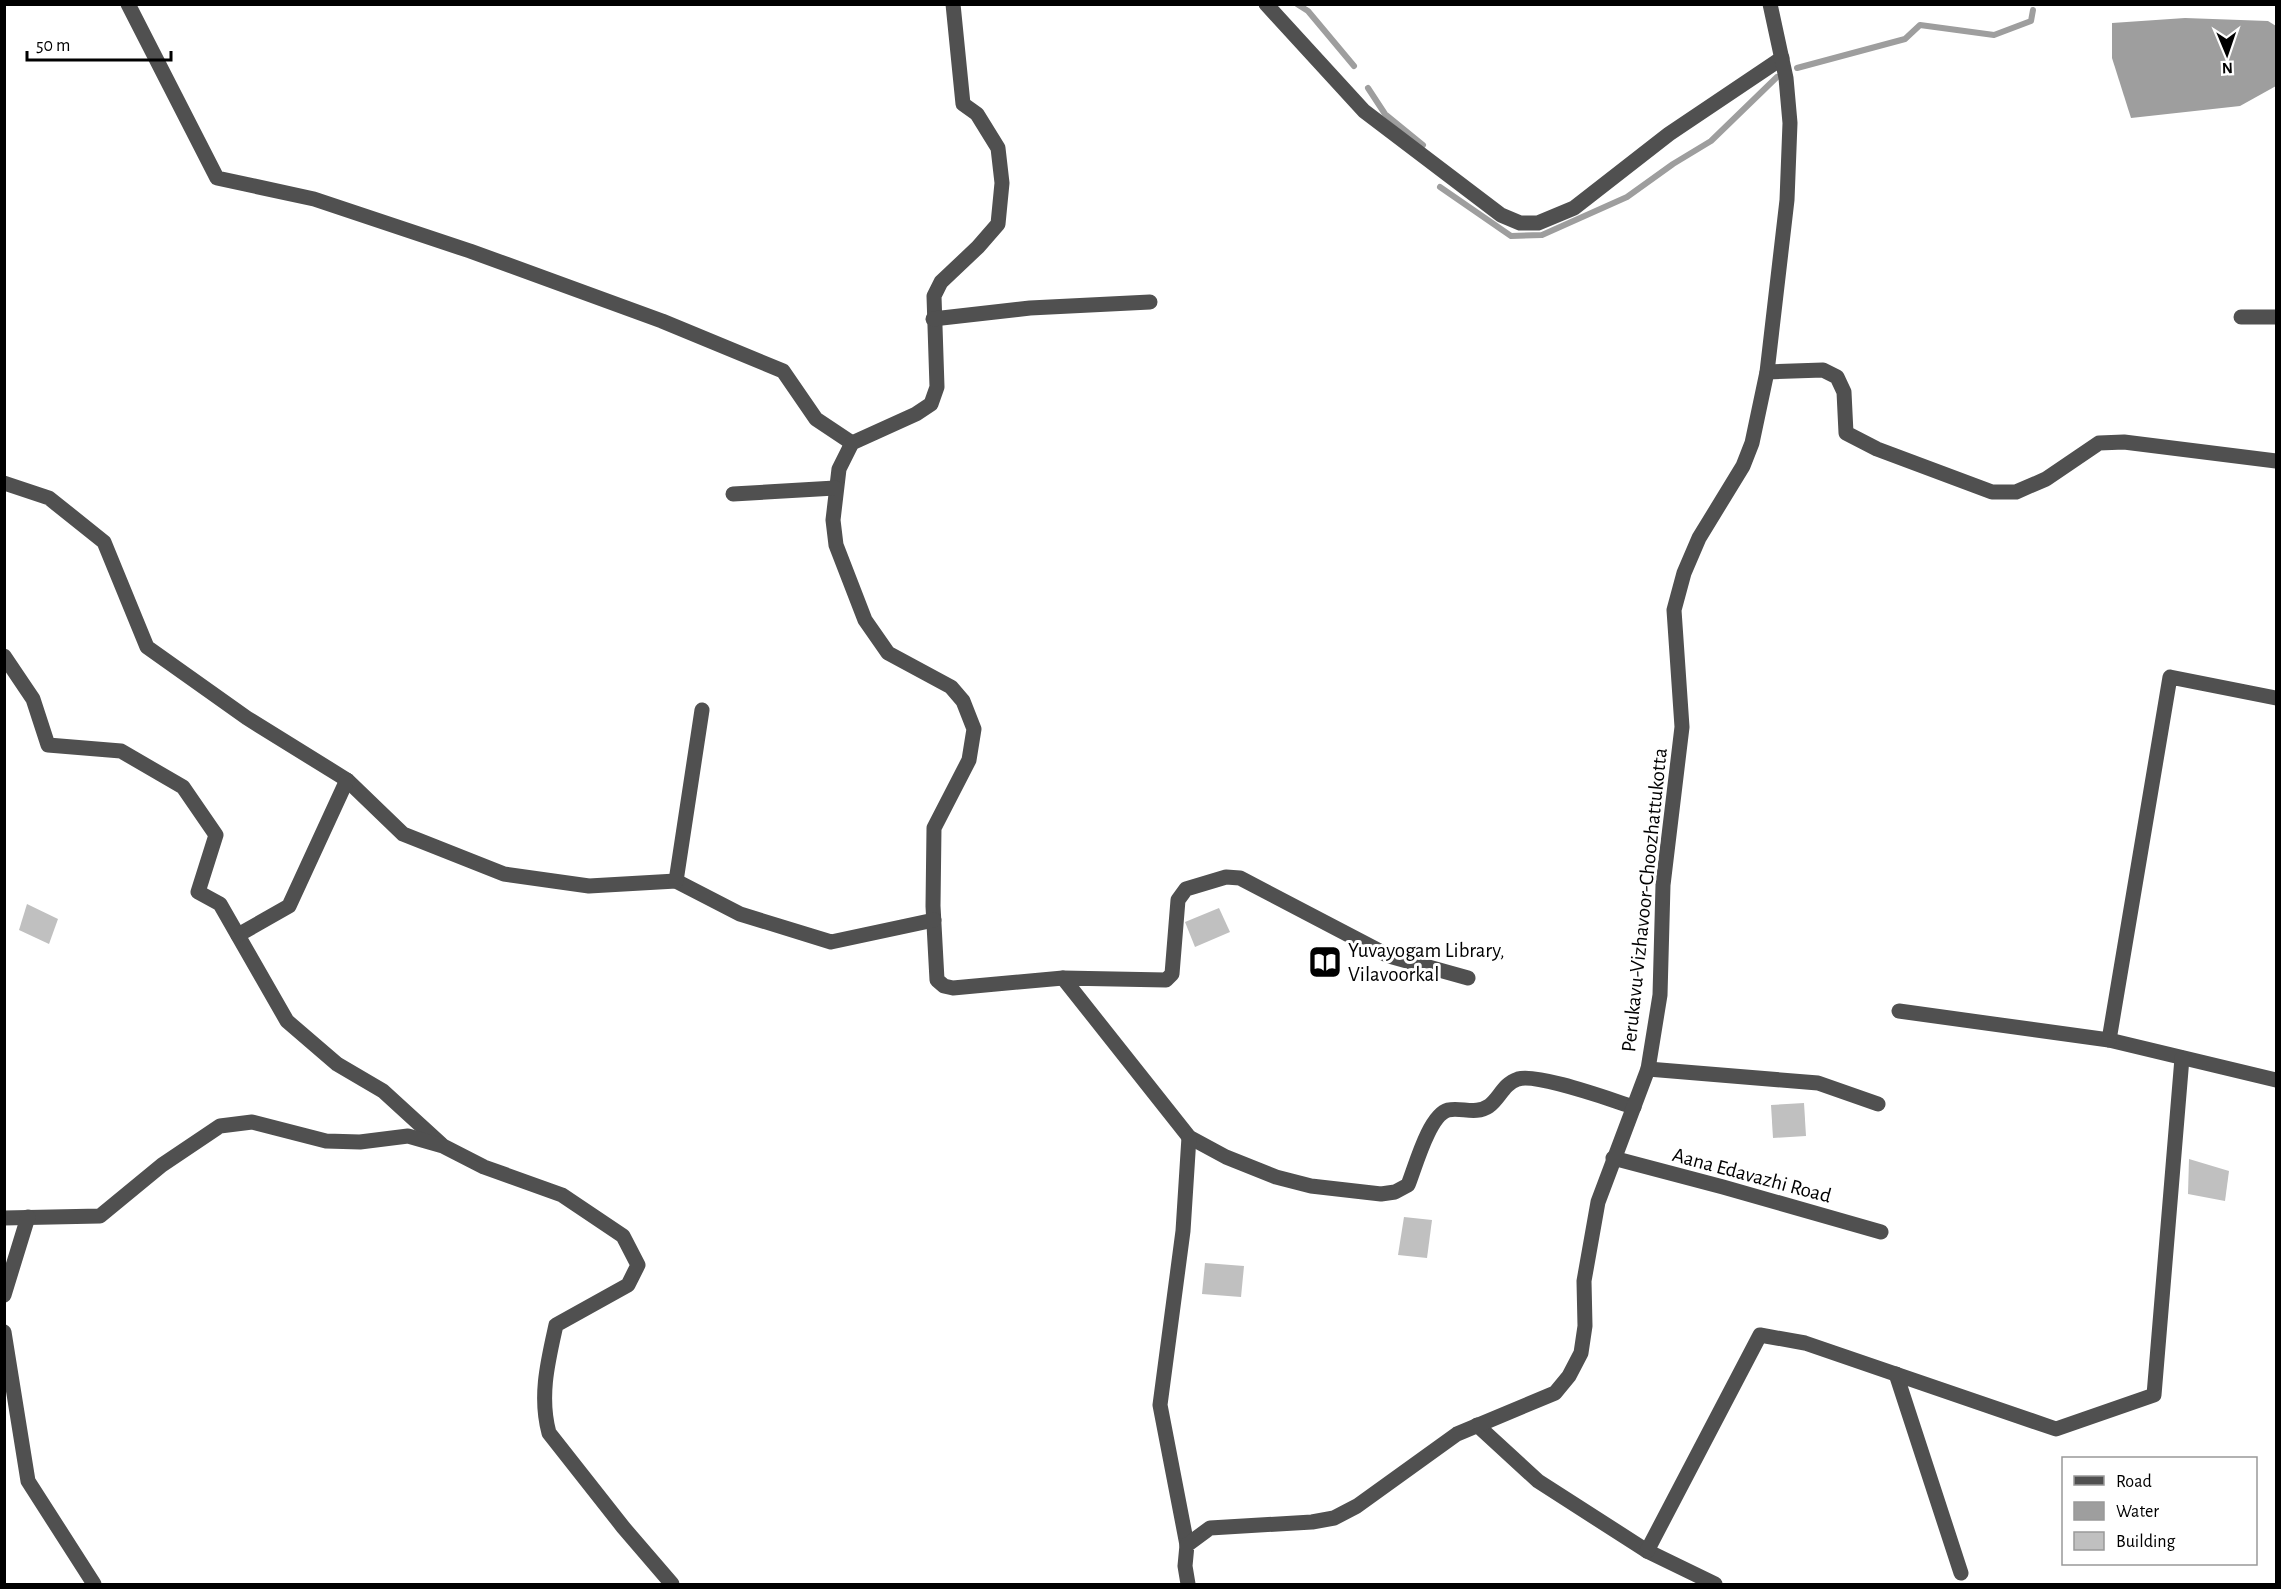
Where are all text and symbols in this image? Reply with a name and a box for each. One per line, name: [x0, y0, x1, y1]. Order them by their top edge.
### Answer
scale bar: [27, 24, 171, 62]
north arrow: [2197, 24, 2257, 84]
text: 50 m: [36, 37, 70, 55]
text: N: [2222, 60, 2233, 76]
street label: Perukavu-Vizhavoor-Choozhattukotta: [1618, 747, 1671, 1053]
place label: Yuvayogam Library, Vilavoorkal: [1348, 940, 1505, 985]
library icon: Yuvayogam Library, Vilavoorkal: [1307, 944, 1343, 980]
street label: Aana Edavazhi Road: [1670, 1144, 1834, 1207]
legend: [2062, 1457, 2257, 1565]
text: Road: [2116, 1473, 2152, 1491]
text: Water: [2116, 1503, 2159, 1521]
text: Building: [2116, 1533, 2176, 1551]

